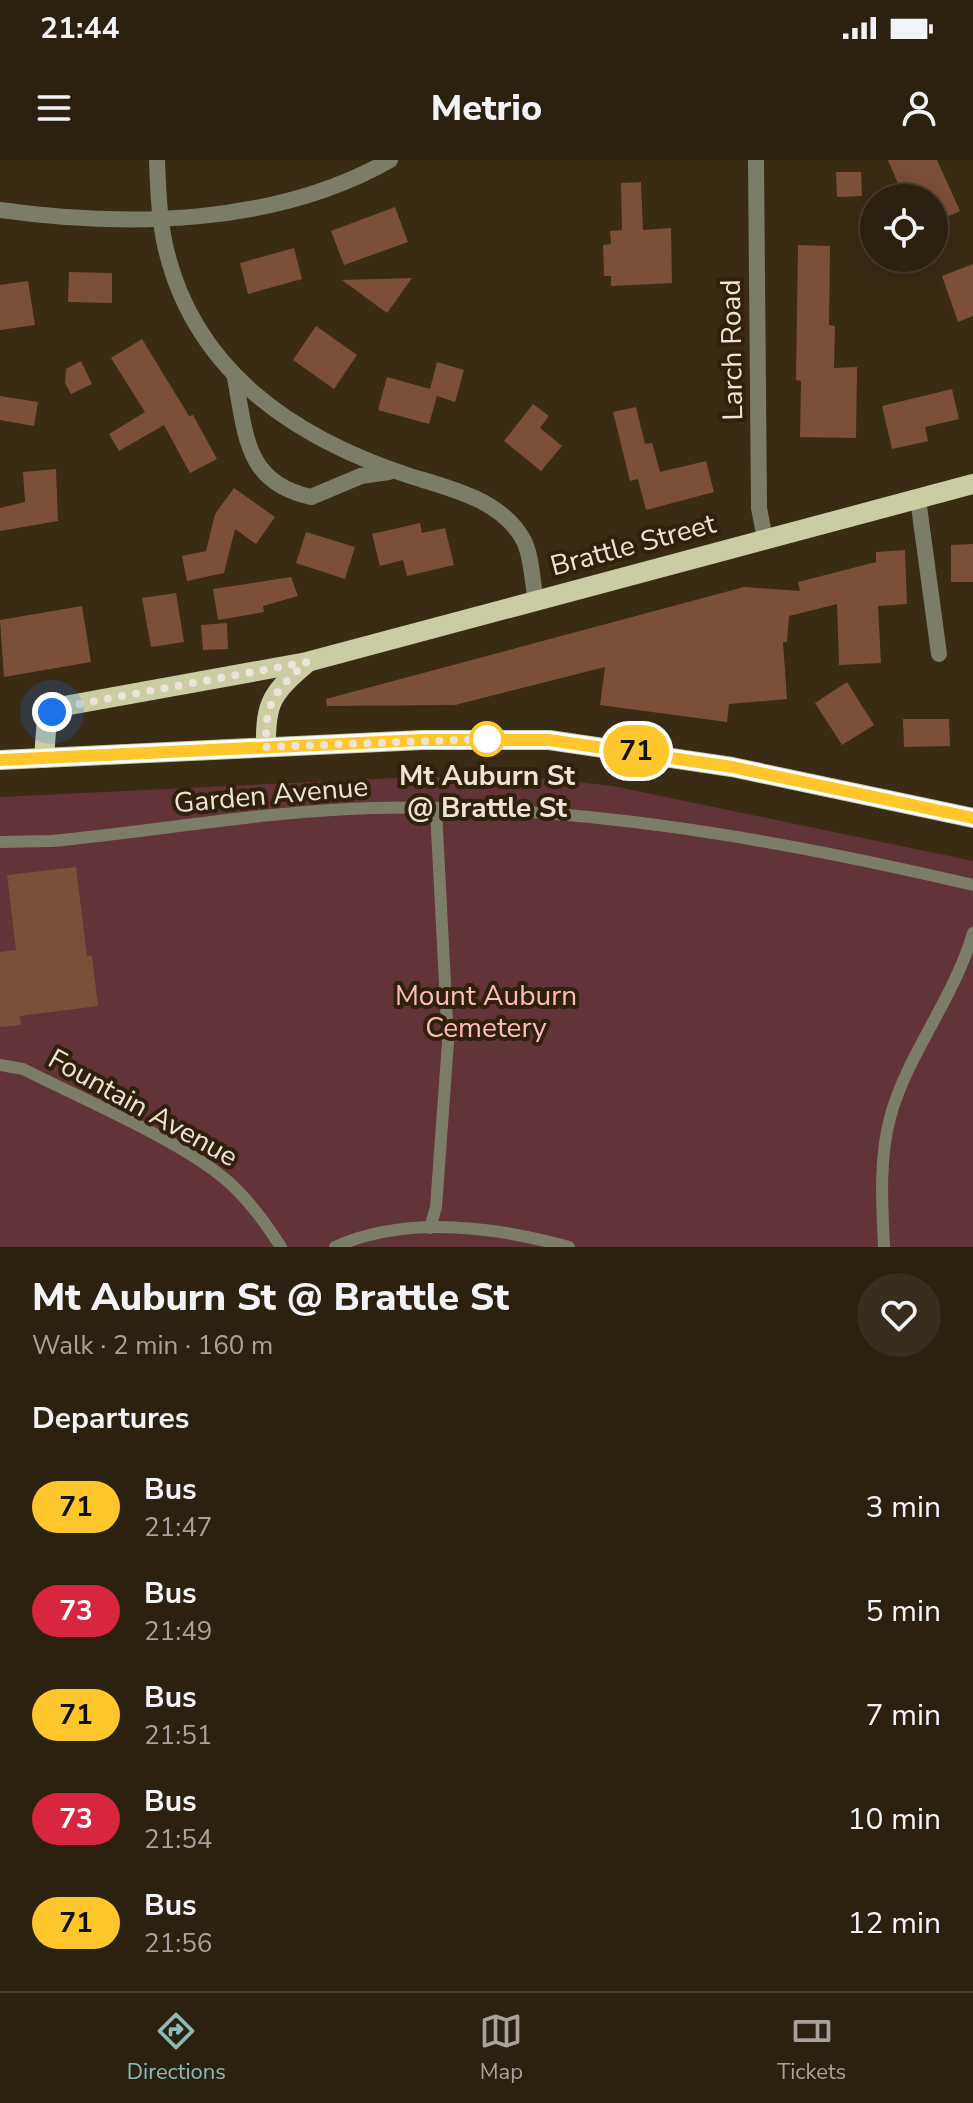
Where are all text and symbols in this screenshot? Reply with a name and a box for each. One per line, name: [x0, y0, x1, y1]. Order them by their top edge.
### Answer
text: 21:44: [40, 8, 119, 49]
text: Metrio: [431, 84, 542, 133]
icon: menu: [32, 86, 76, 130]
icon: person: [897, 86, 941, 130]
map controls: [860, 184, 948, 272]
button: locate: [860, 184, 948, 272]
street label: Larch Road: [712, 279, 752, 421]
street label: Brattle Street: [546, 505, 720, 585]
your location: [32, 692, 72, 732]
marker: Mt Auburn St @ Brattle St: [470, 722, 504, 756]
line badge: 71: [600, 725, 672, 777]
text: 71: [619, 732, 653, 770]
place label: Mt Auburn St @ Brattle St: [399, 757, 575, 827]
street label: Garden Avenue: [172, 768, 370, 822]
park label: Mount Auburn Cemetery: [395, 977, 577, 1047]
street label: Fountain Avenue: [41, 1040, 245, 1176]
text: Mt Auburn St @ Brattle St: [32, 1272, 509, 1323]
button: heart: [857, 1273, 941, 1357]
text: Walk · 2 min · 160 m: [32, 1328, 273, 1363]
text: Departures: [32, 1398, 189, 1439]
text: Bus: [144, 1469, 197, 1510]
text: 3 min: [866, 1487, 941, 1528]
text: 71: [59, 1488, 93, 1526]
text: 21:47: [144, 1510, 212, 1545]
text: Bus: [144, 1573, 197, 1614]
text: 5 min: [866, 1591, 941, 1632]
text: 73: [59, 1592, 93, 1630]
text: 21:49: [144, 1614, 212, 1649]
text: Bus: [144, 1677, 197, 1718]
text: 7 min: [866, 1695, 941, 1736]
text: 71: [59, 1696, 93, 1734]
text: 21:51: [144, 1718, 212, 1753]
text: Bus: [144, 1781, 197, 1822]
text: 10 min: [848, 1799, 941, 1840]
text: 73: [59, 1800, 93, 1838]
text: 21:54: [144, 1822, 212, 1857]
text: Bus: [144, 1885, 197, 1926]
text: 12 min: [848, 1903, 941, 1944]
text: 71: [59, 1904, 93, 1942]
text: 21:56: [144, 1926, 212, 1961]
tab: Directions: [127, 2009, 226, 2087]
tab: Map: [479, 2009, 523, 2087]
tab: Tickets: [777, 2009, 846, 2087]

